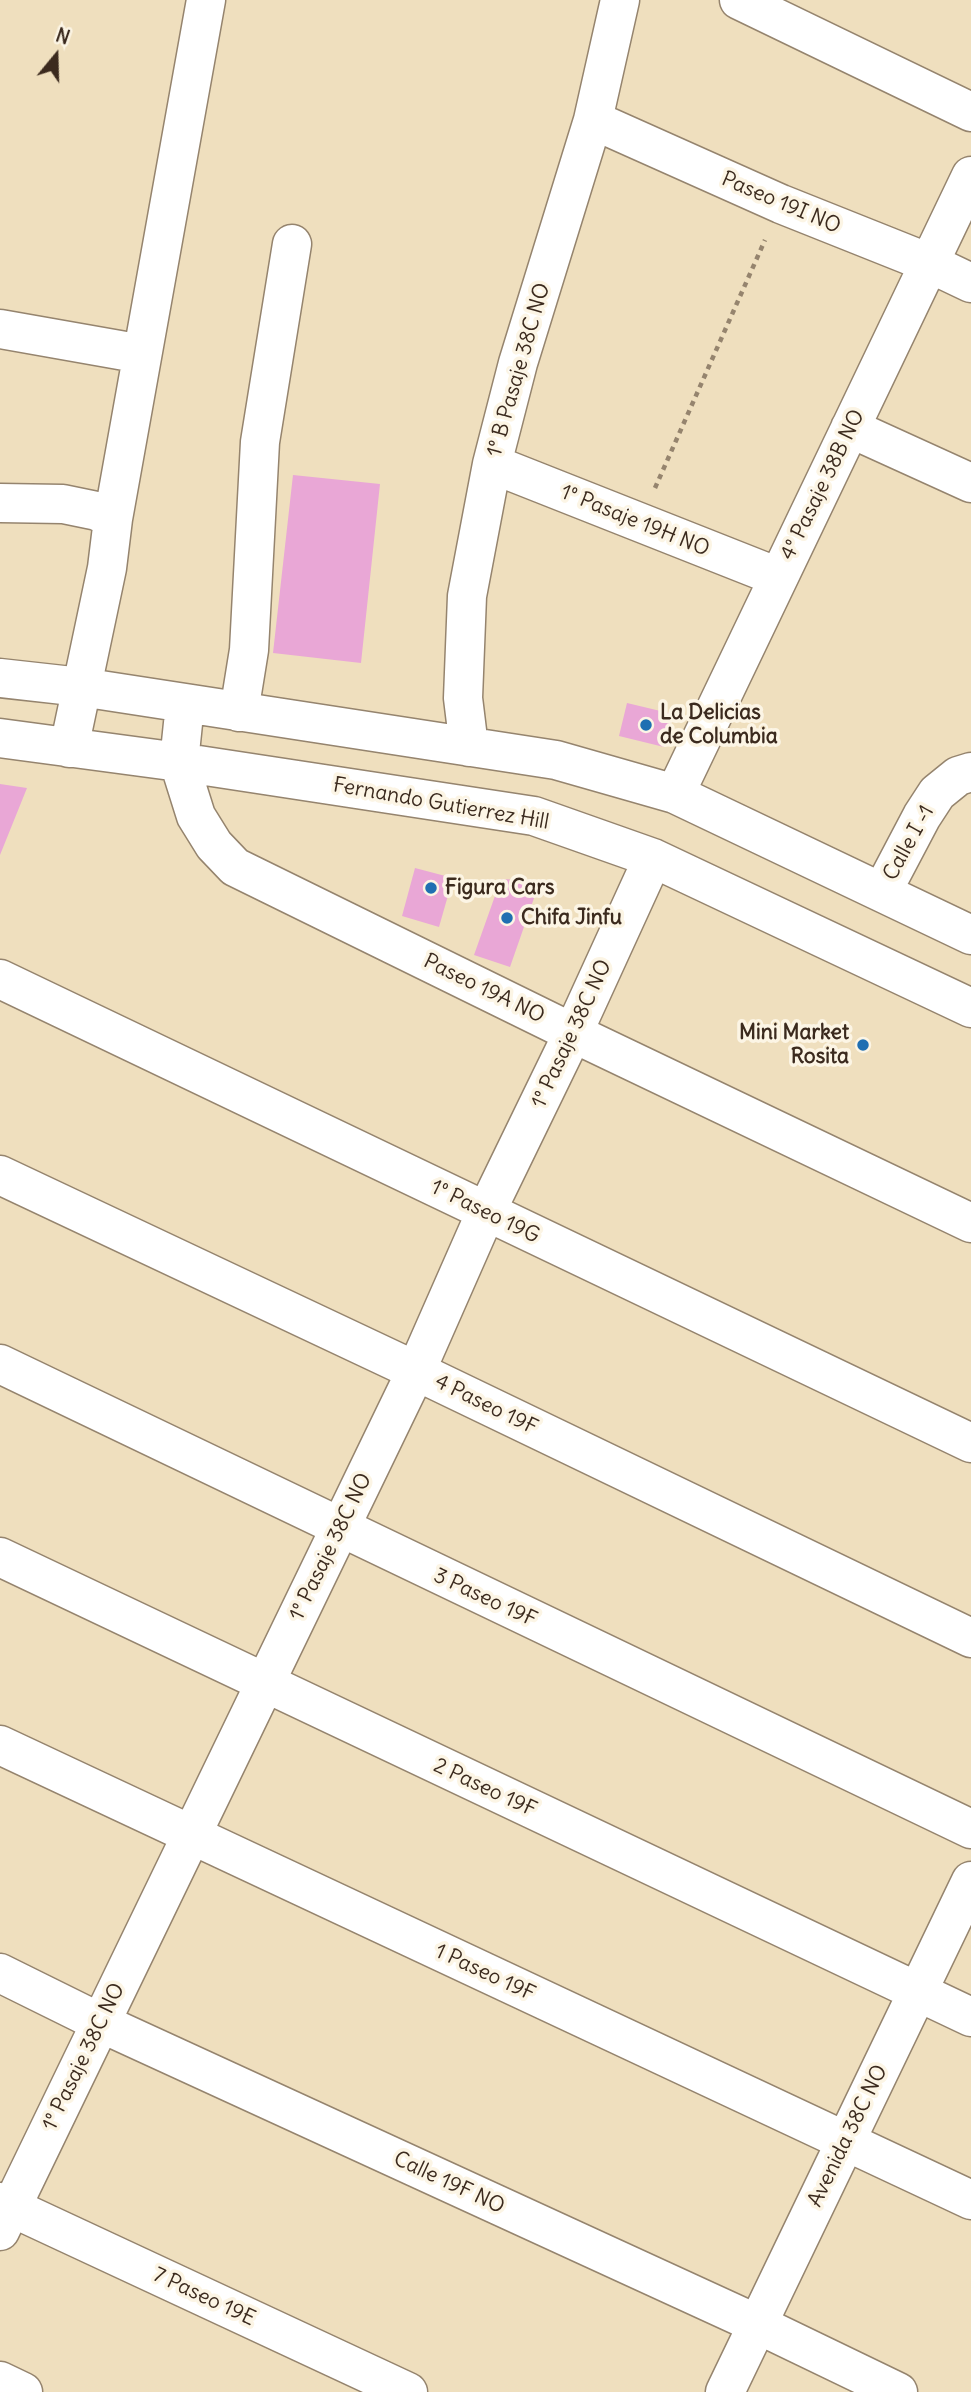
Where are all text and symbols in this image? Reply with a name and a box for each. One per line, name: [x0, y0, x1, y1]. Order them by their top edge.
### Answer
north arrow: [21, 21, 91, 91]
text: N: [53, 23, 73, 50]
street label: Paseo 19I NO: [718, 167, 844, 239]
street label: 1° B Pasaje 38C NO: [482, 280, 556, 460]
street label: 4° Pasaje 38B NO: [776, 406, 870, 564]
street label: 1° Pasaje 19H NO: [557, 480, 713, 562]
place label: La Delicias de Columbia: [660, 700, 778, 750]
marker: La Delicias de Columbia: [638, 717, 654, 733]
street label: Fernando Gutierrez Hill: [331, 773, 551, 835]
street label: Calle I -1: [878, 801, 940, 885]
place label: Figura Cars: [445, 875, 555, 901]
marker: Figura Cars: [423, 880, 439, 896]
place label: Chifa Jinfu: [521, 905, 622, 931]
marker: Chifa Jinfu: [499, 910, 515, 926]
street label: Paseo 19A NO: [419, 949, 549, 1029]
street label: 1° Pasaje 38C NO: [527, 956, 617, 1112]
place label: Mini Market Rosita: [739, 1020, 849, 1070]
marker: Mini Market Rosita: [855, 1037, 871, 1053]
street label: 1° Paseo 19G: [427, 1175, 543, 1249]
street label: 4 Paseo 19F: [430, 1369, 542, 1441]
street label: 1° Pasaje 38C NO: [284, 1469, 378, 1625]
street label: 3 Paseo 19F: [429, 1563, 541, 1633]
street label: 2 Paseo 19F: [430, 1753, 540, 1823]
street label: 1 Paseo 19F: [431, 1939, 539, 2007]
street label: 1° Pasaje 38C NO: [37, 1979, 131, 2135]
street label: Avenida 38C NO: [803, 2061, 893, 2211]
street label: Calle 19F NO: [390, 2146, 508, 2220]
street label: 7 Paseo 19E: [149, 2262, 259, 2332]

